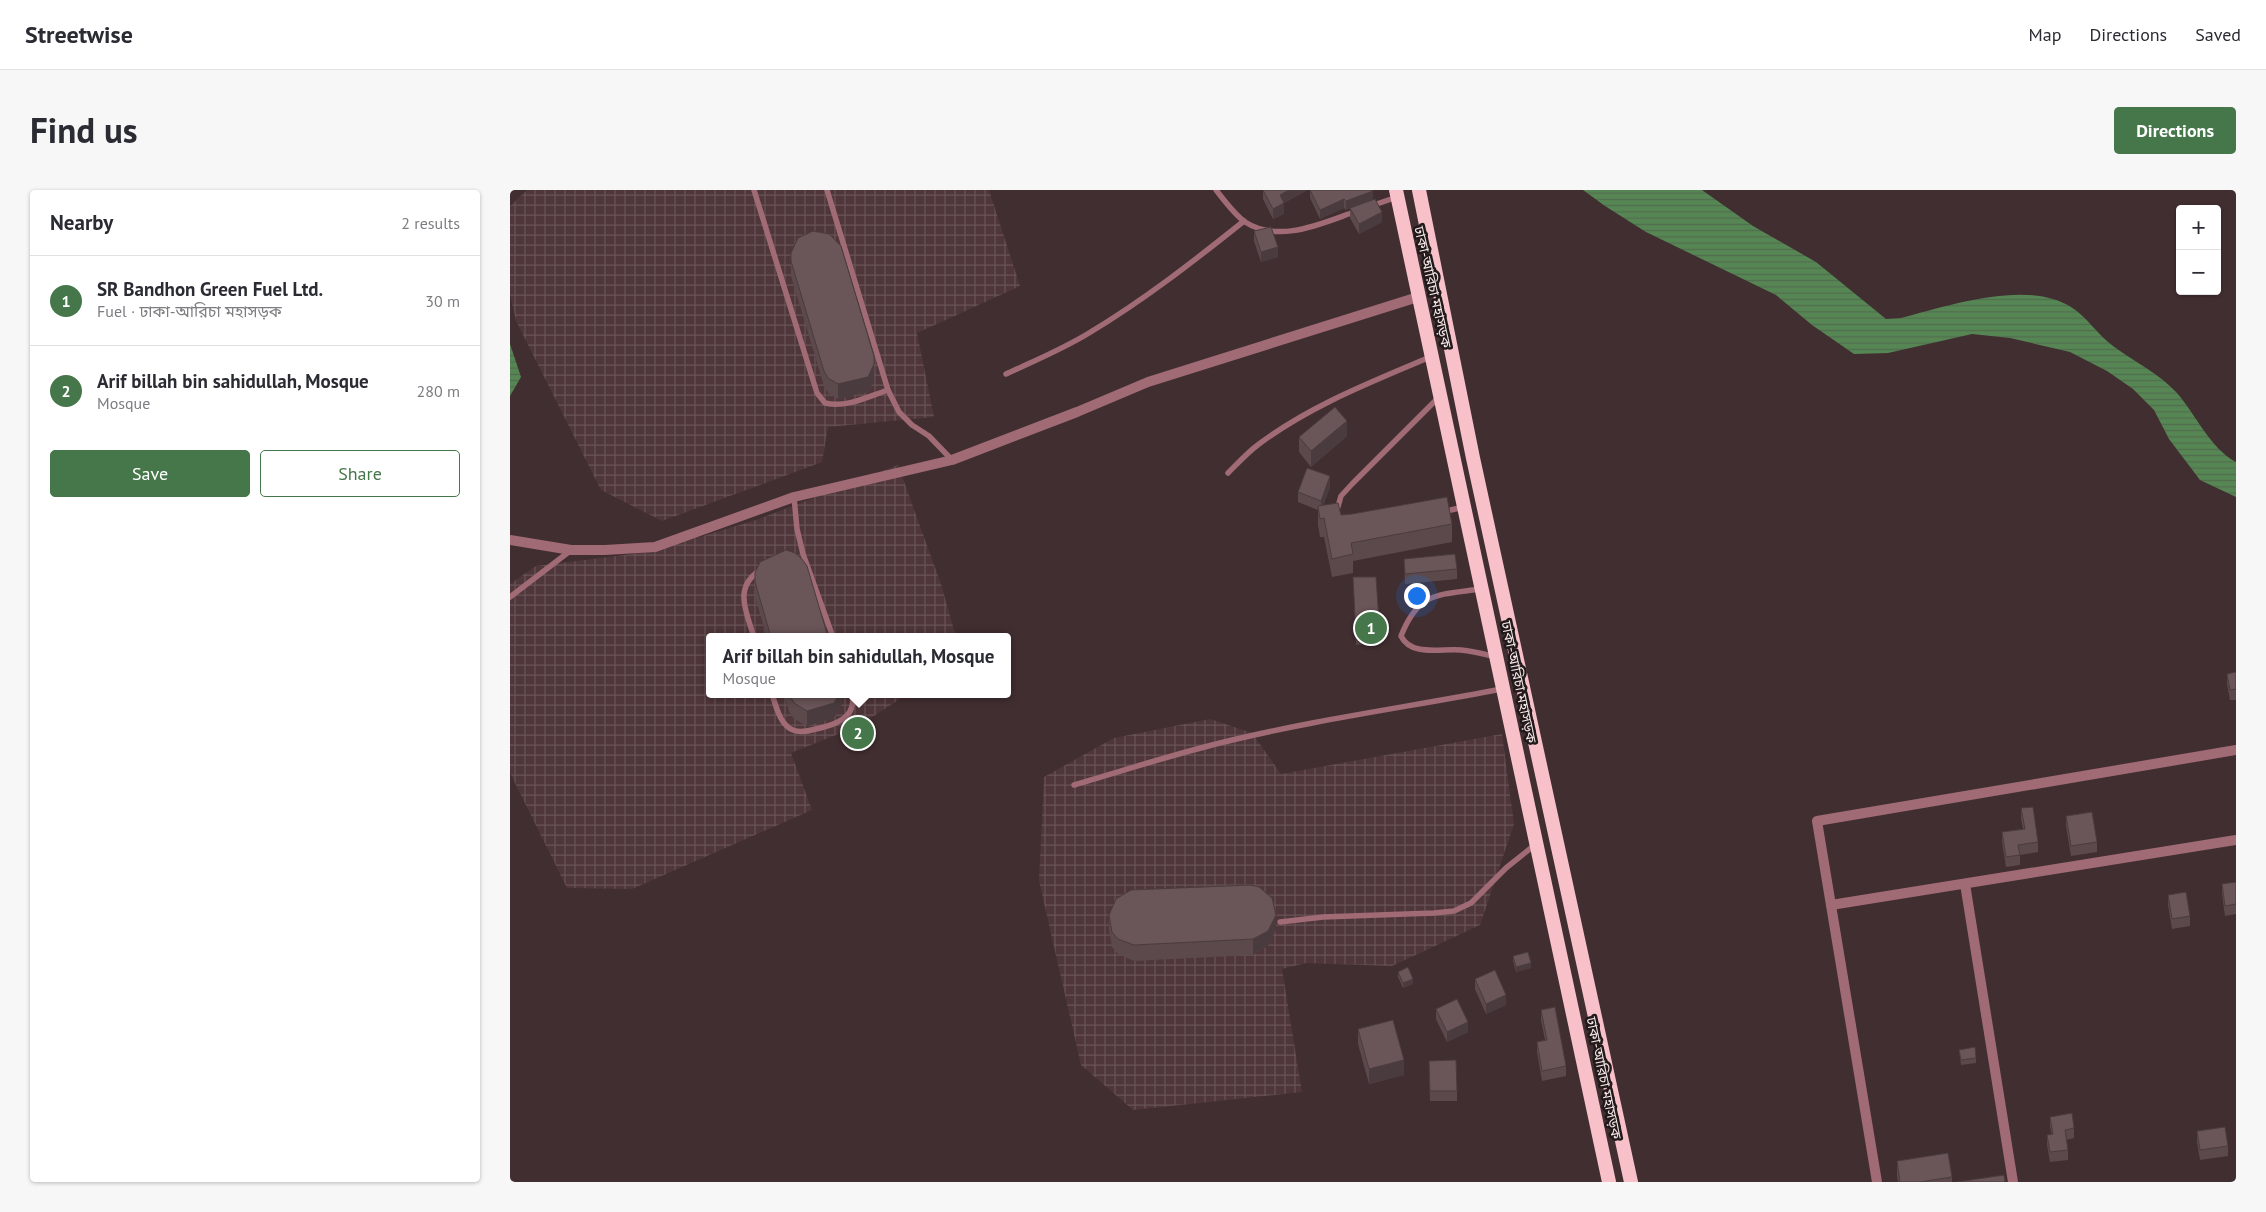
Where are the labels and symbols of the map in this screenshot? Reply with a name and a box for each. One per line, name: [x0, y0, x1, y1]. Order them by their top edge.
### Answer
street label: ঢাকা-আরিচা মহাসড়ক: [1410, 223, 1456, 350]
your location: [1404, 583, 1430, 609]
pin: 1: [1355, 609, 1387, 647]
street label: ঢাকা-আরিচা মহাসড়ক: [1497, 618, 1541, 745]
pin: 2: [842, 714, 874, 752]
street label: ঢাকা-আরিচা মহাসড়ক: [1582, 1014, 1626, 1141]

